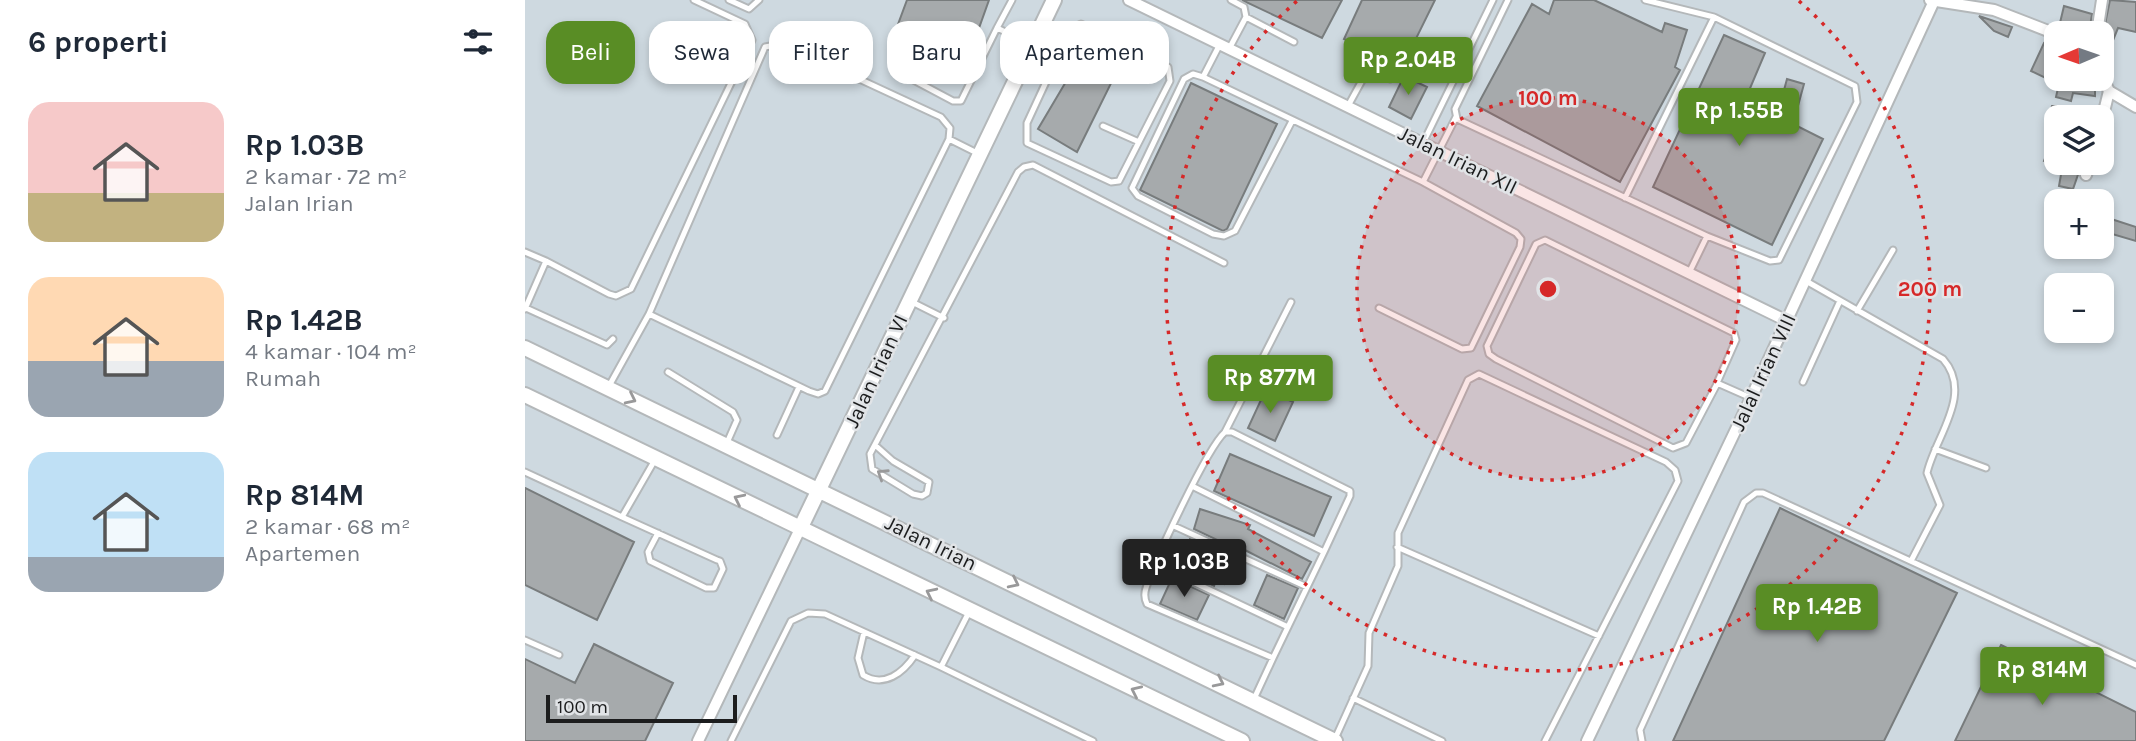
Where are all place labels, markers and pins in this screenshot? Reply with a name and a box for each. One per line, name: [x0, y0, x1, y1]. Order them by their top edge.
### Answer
pin: Rp 2.04B: [1336, 38, 1480, 97]
pin: Rp 1.55B: [1667, 88, 1811, 148]
centre of rings: [1536, 277, 1560, 301]
pin: Rp 877M: [1205, 356, 1335, 415]
pin: Rp 1.03B: [1112, 540, 1256, 599]
pin: Rp 1.42B: [1745, 584, 1889, 644]
pin: Rp 814M: [1977, 648, 2107, 707]

